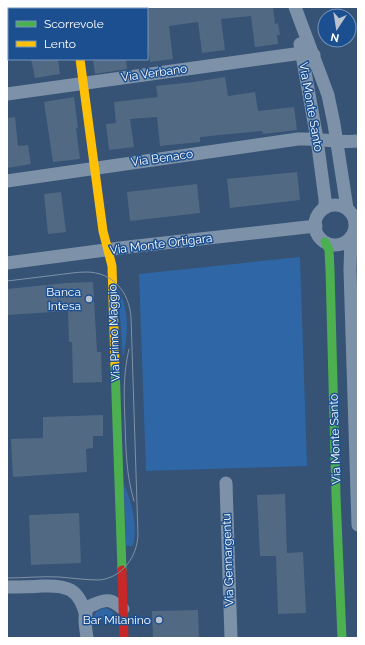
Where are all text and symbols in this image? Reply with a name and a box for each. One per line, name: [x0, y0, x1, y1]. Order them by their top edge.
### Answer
legend: [8, 8, 148, 60]
north arrow: [317, 8, 357, 48]
text: Scorrevole: [44, 17, 104, 31]
text: N: [330, 30, 340, 45]
text: Lento: [44, 37, 76, 51]
street label: Via Verbano: [120, 61, 188, 85]
street label: Via Monte Santo: [296, 61, 326, 153]
street label: Via Benaco: [130, 147, 194, 169]
street label: Via Monte Ortigara: [109, 231, 213, 257]
street label: Via Primo Maggio: [105, 284, 123, 382]
place label: Banca Intesa: [46, 285, 81, 313]
marker: Banca Intesa: [84, 294, 94, 304]
street label: Via Monte Santo: [326, 393, 344, 485]
street label: Via Gennargentu: [219, 513, 237, 607]
place label: Bar Milanino: [83, 613, 151, 627]
marker: Bar Milanino: [154, 615, 164, 625]

